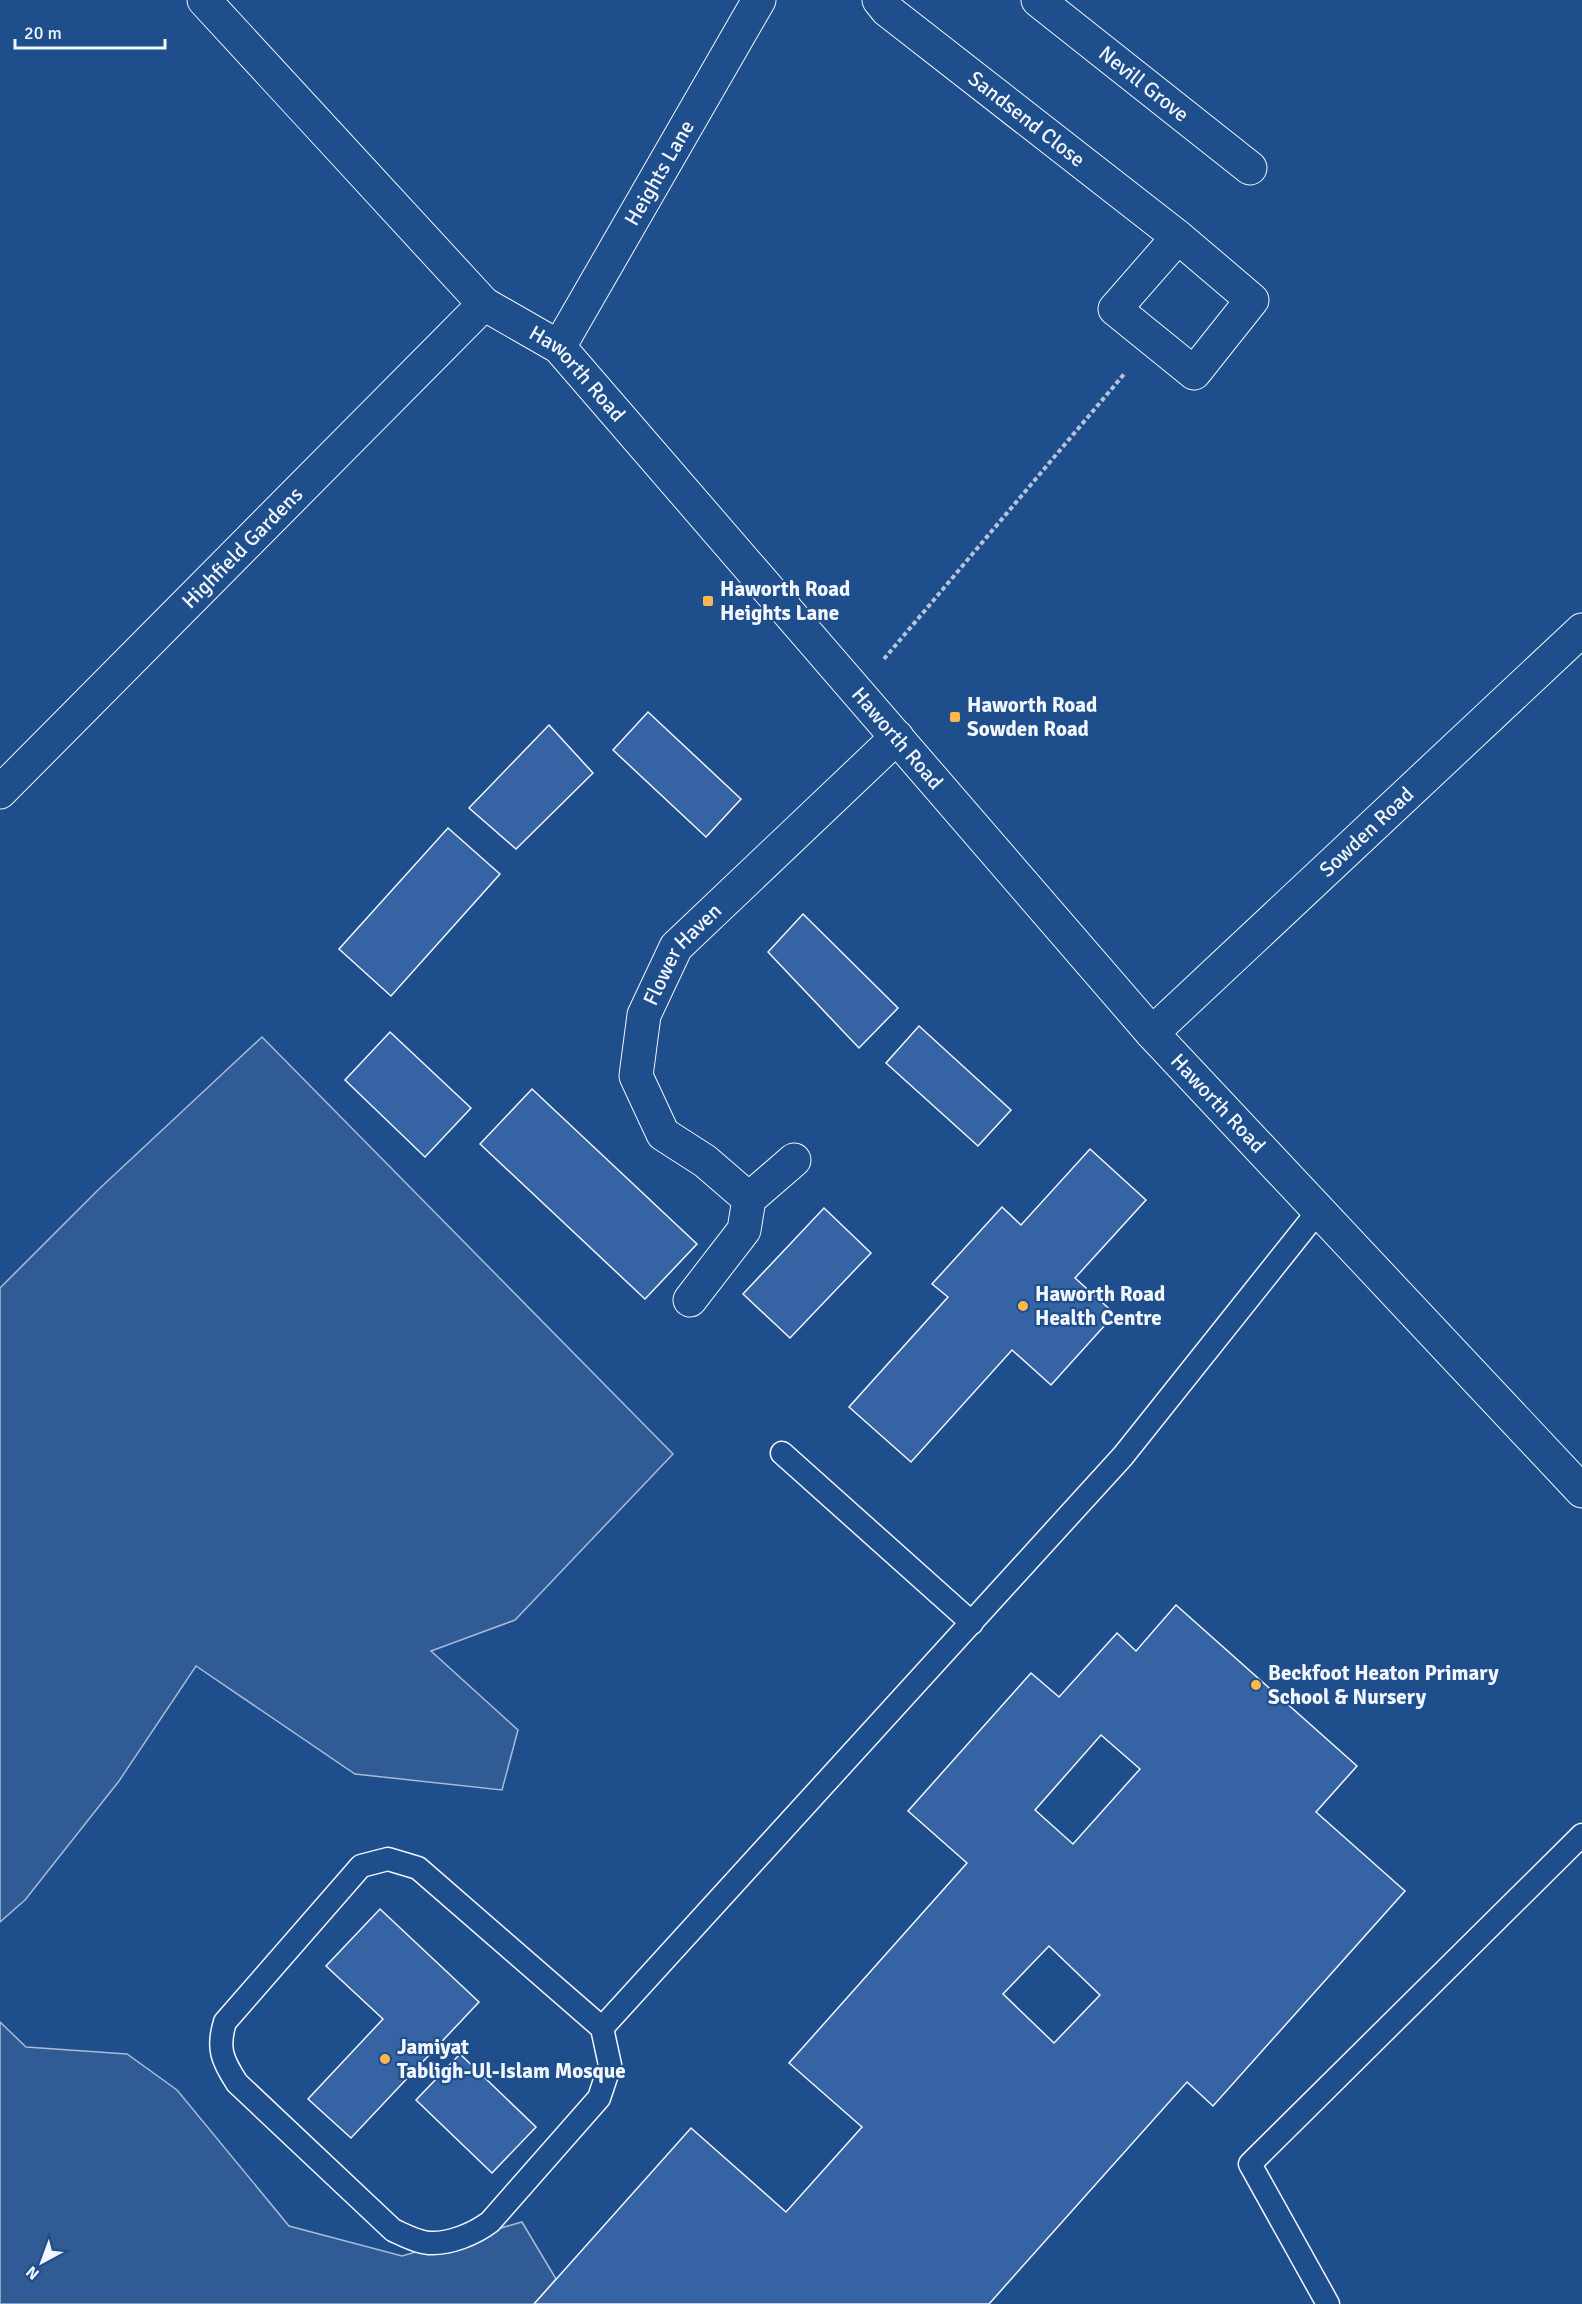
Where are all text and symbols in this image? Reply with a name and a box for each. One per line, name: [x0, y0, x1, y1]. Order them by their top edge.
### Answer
scale bar: [15, 12, 165, 50]
text: 20 m: [24, 22, 62, 44]
street label: Nevill Grove: [1094, 40, 1194, 127]
street label: Sandsend Close: [963, 65, 1090, 173]
street label: Heights Lane: [619, 115, 700, 230]
street label: Haworth Road: [525, 320, 631, 427]
street label: Highfield Gardens: [176, 481, 308, 614]
place label: Haworth Road Heights Lane: [720, 576, 850, 626]
marker: Haworth Road Heights Lane: [701, 594, 715, 608]
street label: Haworth Road: [846, 682, 949, 795]
place label: Haworth Road Sowden Road: [967, 692, 1097, 742]
marker: Haworth Road Sowden Road: [948, 710, 962, 724]
street label: Sowden Road: [1314, 781, 1419, 883]
street label: Flower Haven: [637, 898, 727, 1010]
street label: Haworth Road: [1165, 1048, 1271, 1159]
place label: Haworth Road Health Centre: [1035, 1281, 1165, 1331]
marker: Haworth Road Health Centre: [1016, 1299, 1030, 1313]
place label: Beckfoot Heaton Primary School & Nursery: [1268, 1660, 1499, 1710]
marker: Beckfoot Heaton Primary School & Nursery: [1249, 1678, 1263, 1692]
place label: Jamiyat Tabligh-Ul-Islam Mosque: [397, 2034, 626, 2084]
marker: Jamiyat Tabligh-Ul-Islam Mosque: [378, 2052, 392, 2066]
north arrow: [12, 2232, 72, 2292]
text: N: [22, 2261, 44, 2284]

